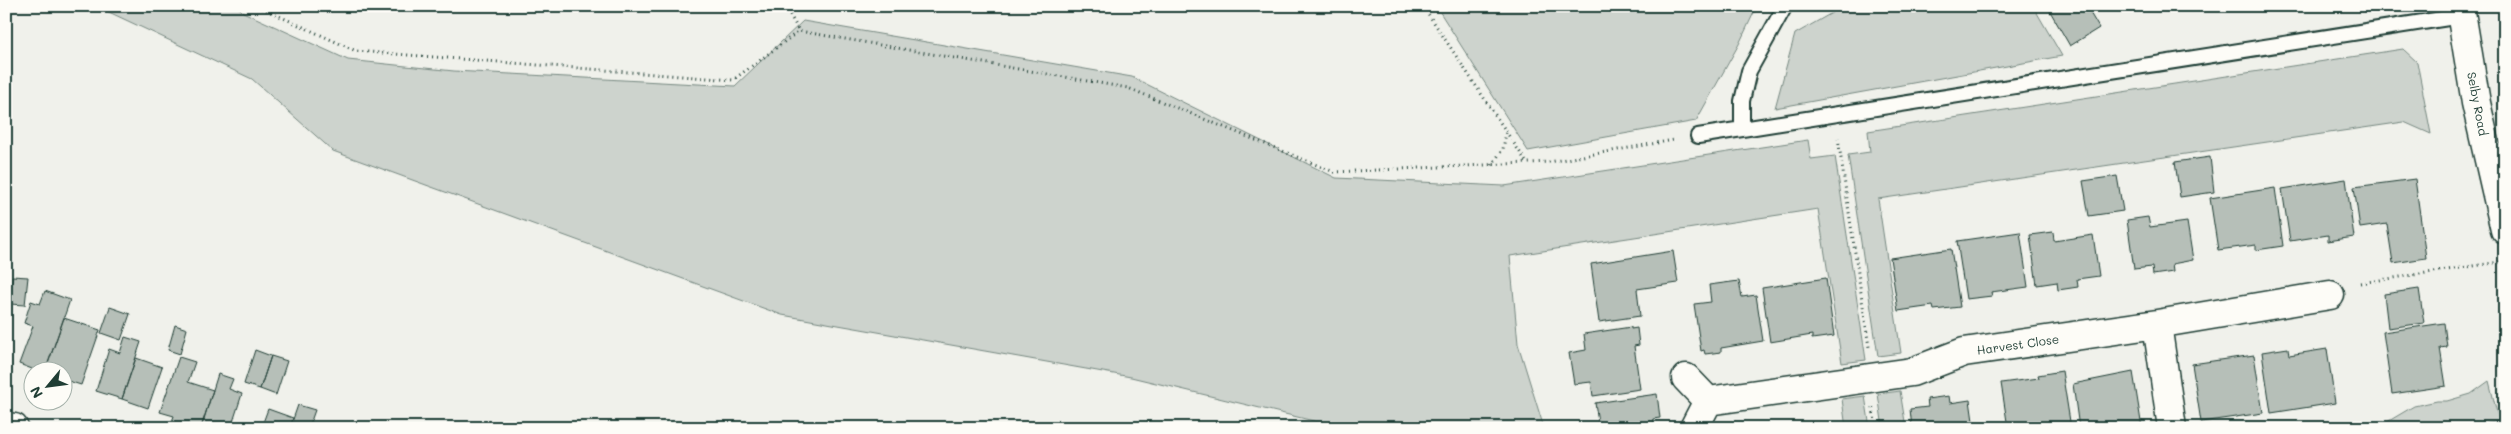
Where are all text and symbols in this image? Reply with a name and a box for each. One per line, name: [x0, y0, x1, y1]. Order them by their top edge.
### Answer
street label: Selby Road: [2464, 70, 2492, 138]
street label: Harvest Close: [1976, 330, 2060, 358]
north arrow: [22, 362, 72, 412]
text: N: [25, 383, 47, 402]

